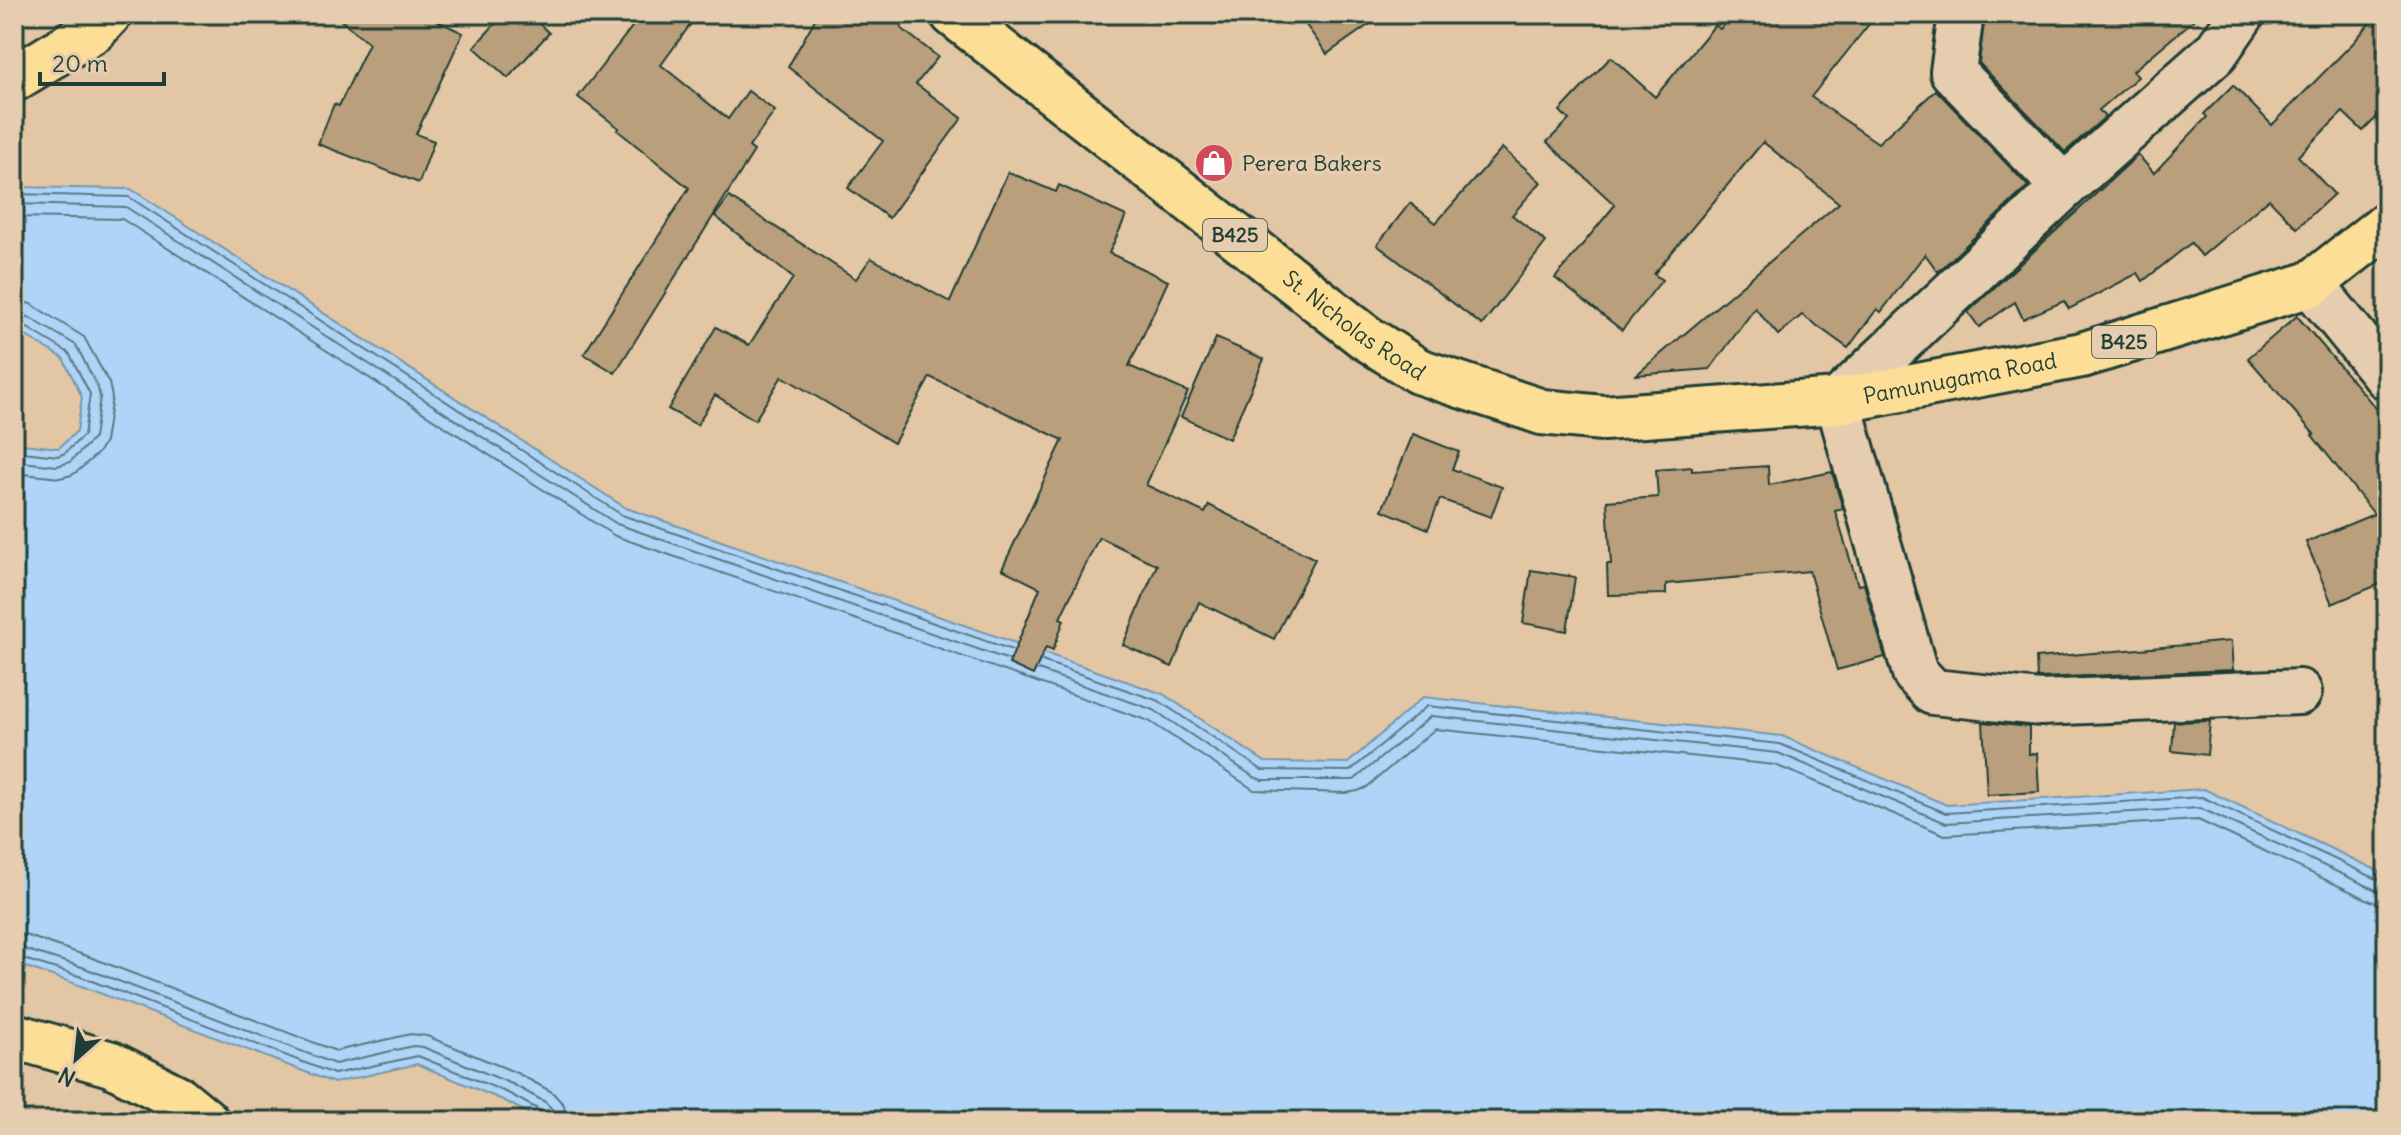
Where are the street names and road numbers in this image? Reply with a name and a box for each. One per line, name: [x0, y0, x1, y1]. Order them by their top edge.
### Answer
road number: B425: [1203, 219, 1267, 251]
street label: St. Nicholas Road: [1277, 264, 1431, 386]
road number: B425: [2092, 326, 2156, 358]
street label: Pamunugama Road: [1861, 346, 2059, 410]

